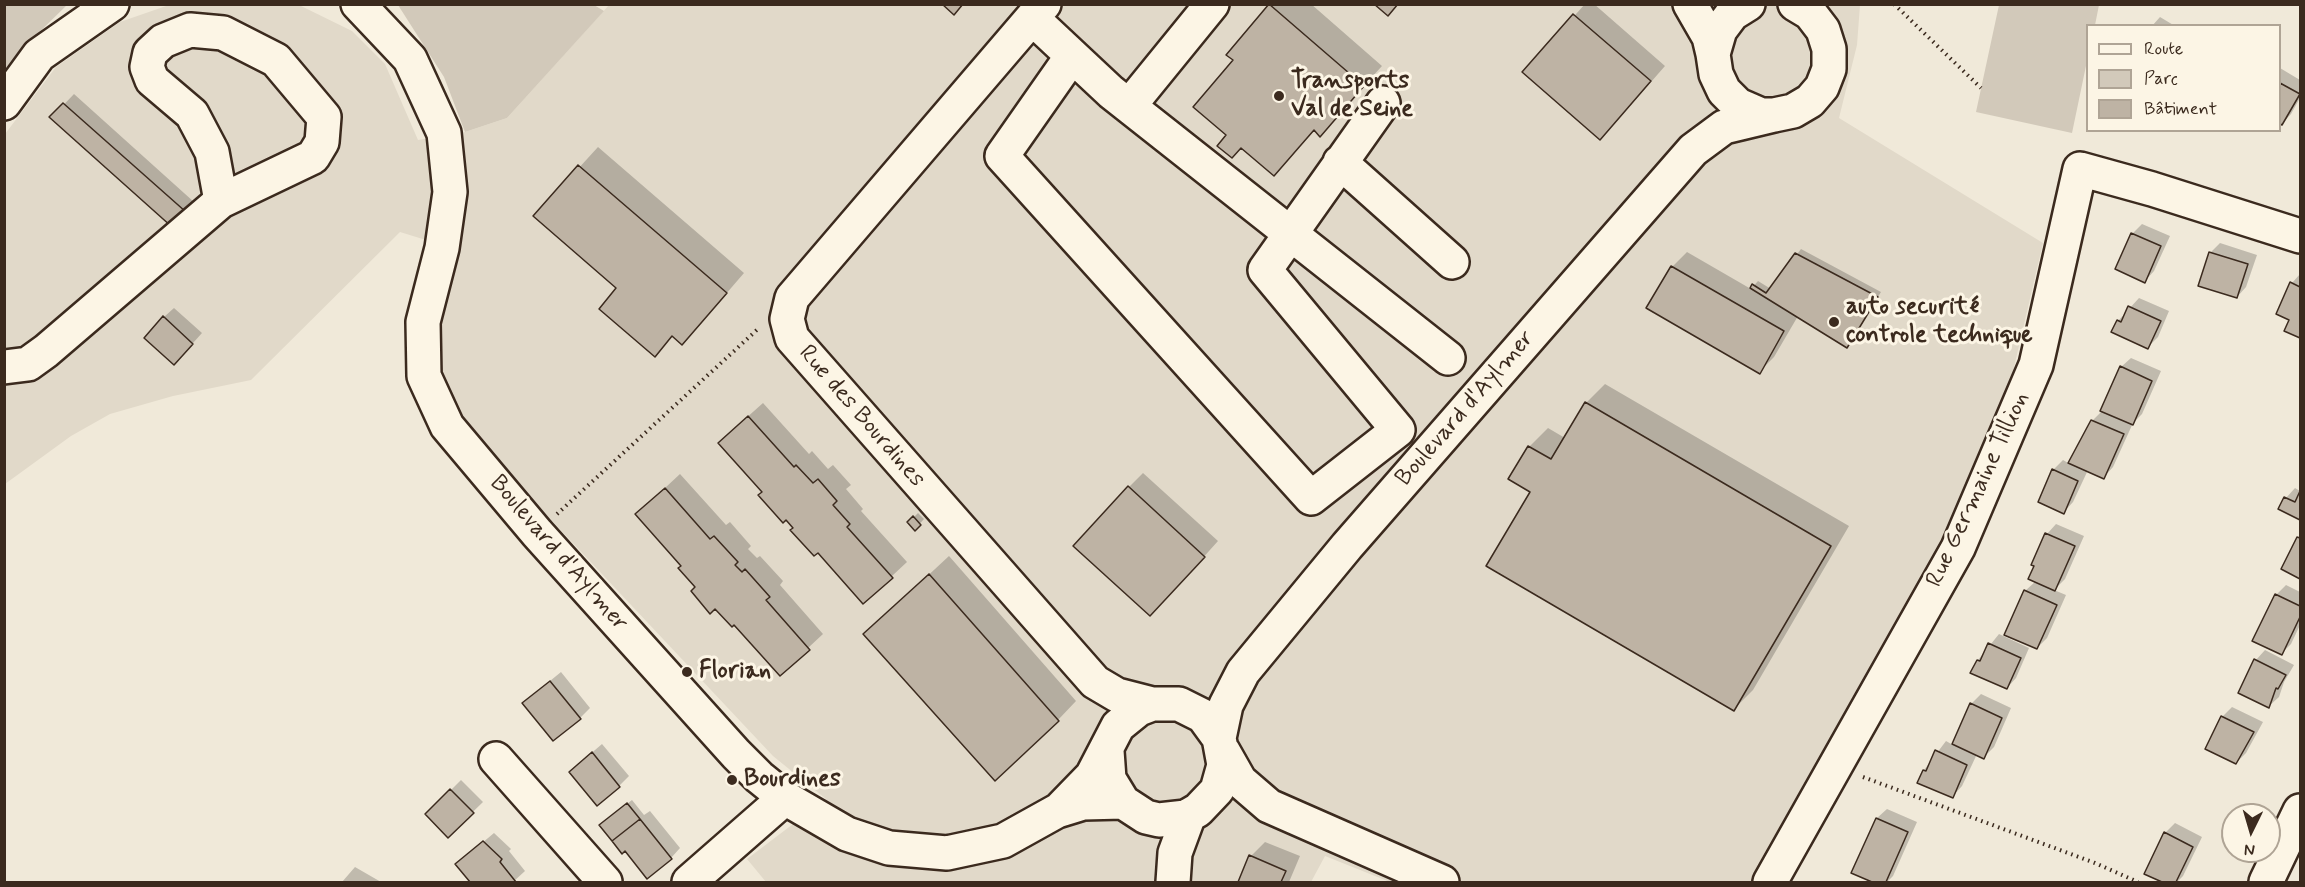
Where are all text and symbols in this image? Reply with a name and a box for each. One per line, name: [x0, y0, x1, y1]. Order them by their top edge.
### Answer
legend: [2086, 24, 2281, 132]
text: Route: [2144, 37, 2183, 61]
text: Parc: [2144, 67, 2178, 91]
place label: Transports Val de Seine: [1291, 68, 1413, 124]
marker: Transports Val de Seine: [1272, 89, 1286, 103]
text: Bâtiment: [2144, 97, 2217, 121]
place label: auto securité controle technique: [1846, 294, 2033, 350]
marker: auto securité controle technique: [1827, 315, 1841, 329]
street label: Boulevard d'Aylmer: [1390, 325, 1542, 493]
street label: Rue des Bourdines: [791, 340, 931, 494]
street label: Rue Germaine Tillion: [1921, 388, 2037, 592]
street label: Boulevard d'Aylmer: [482, 470, 634, 638]
place label: Florian: [699, 658, 771, 686]
marker: Florian: [680, 665, 694, 679]
place label: Bourdines: [744, 766, 841, 794]
marker: Bourdines: [725, 773, 739, 787]
north arrow: [2221, 803, 2281, 863]
text: N: [2243, 839, 2256, 860]

